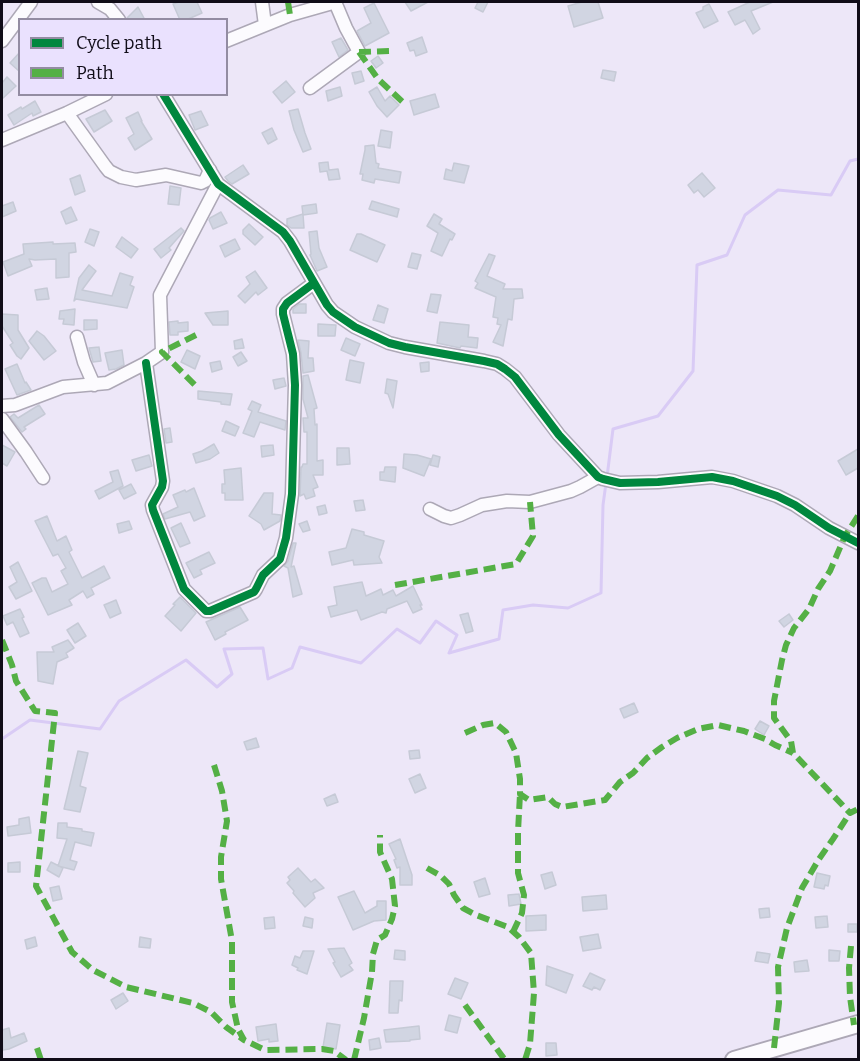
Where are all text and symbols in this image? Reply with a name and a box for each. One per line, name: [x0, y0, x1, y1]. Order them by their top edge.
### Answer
legend: [18, 18, 228, 96]
text: Cycle path: [76, 32, 162, 54]
text: Path: [76, 62, 114, 84]

